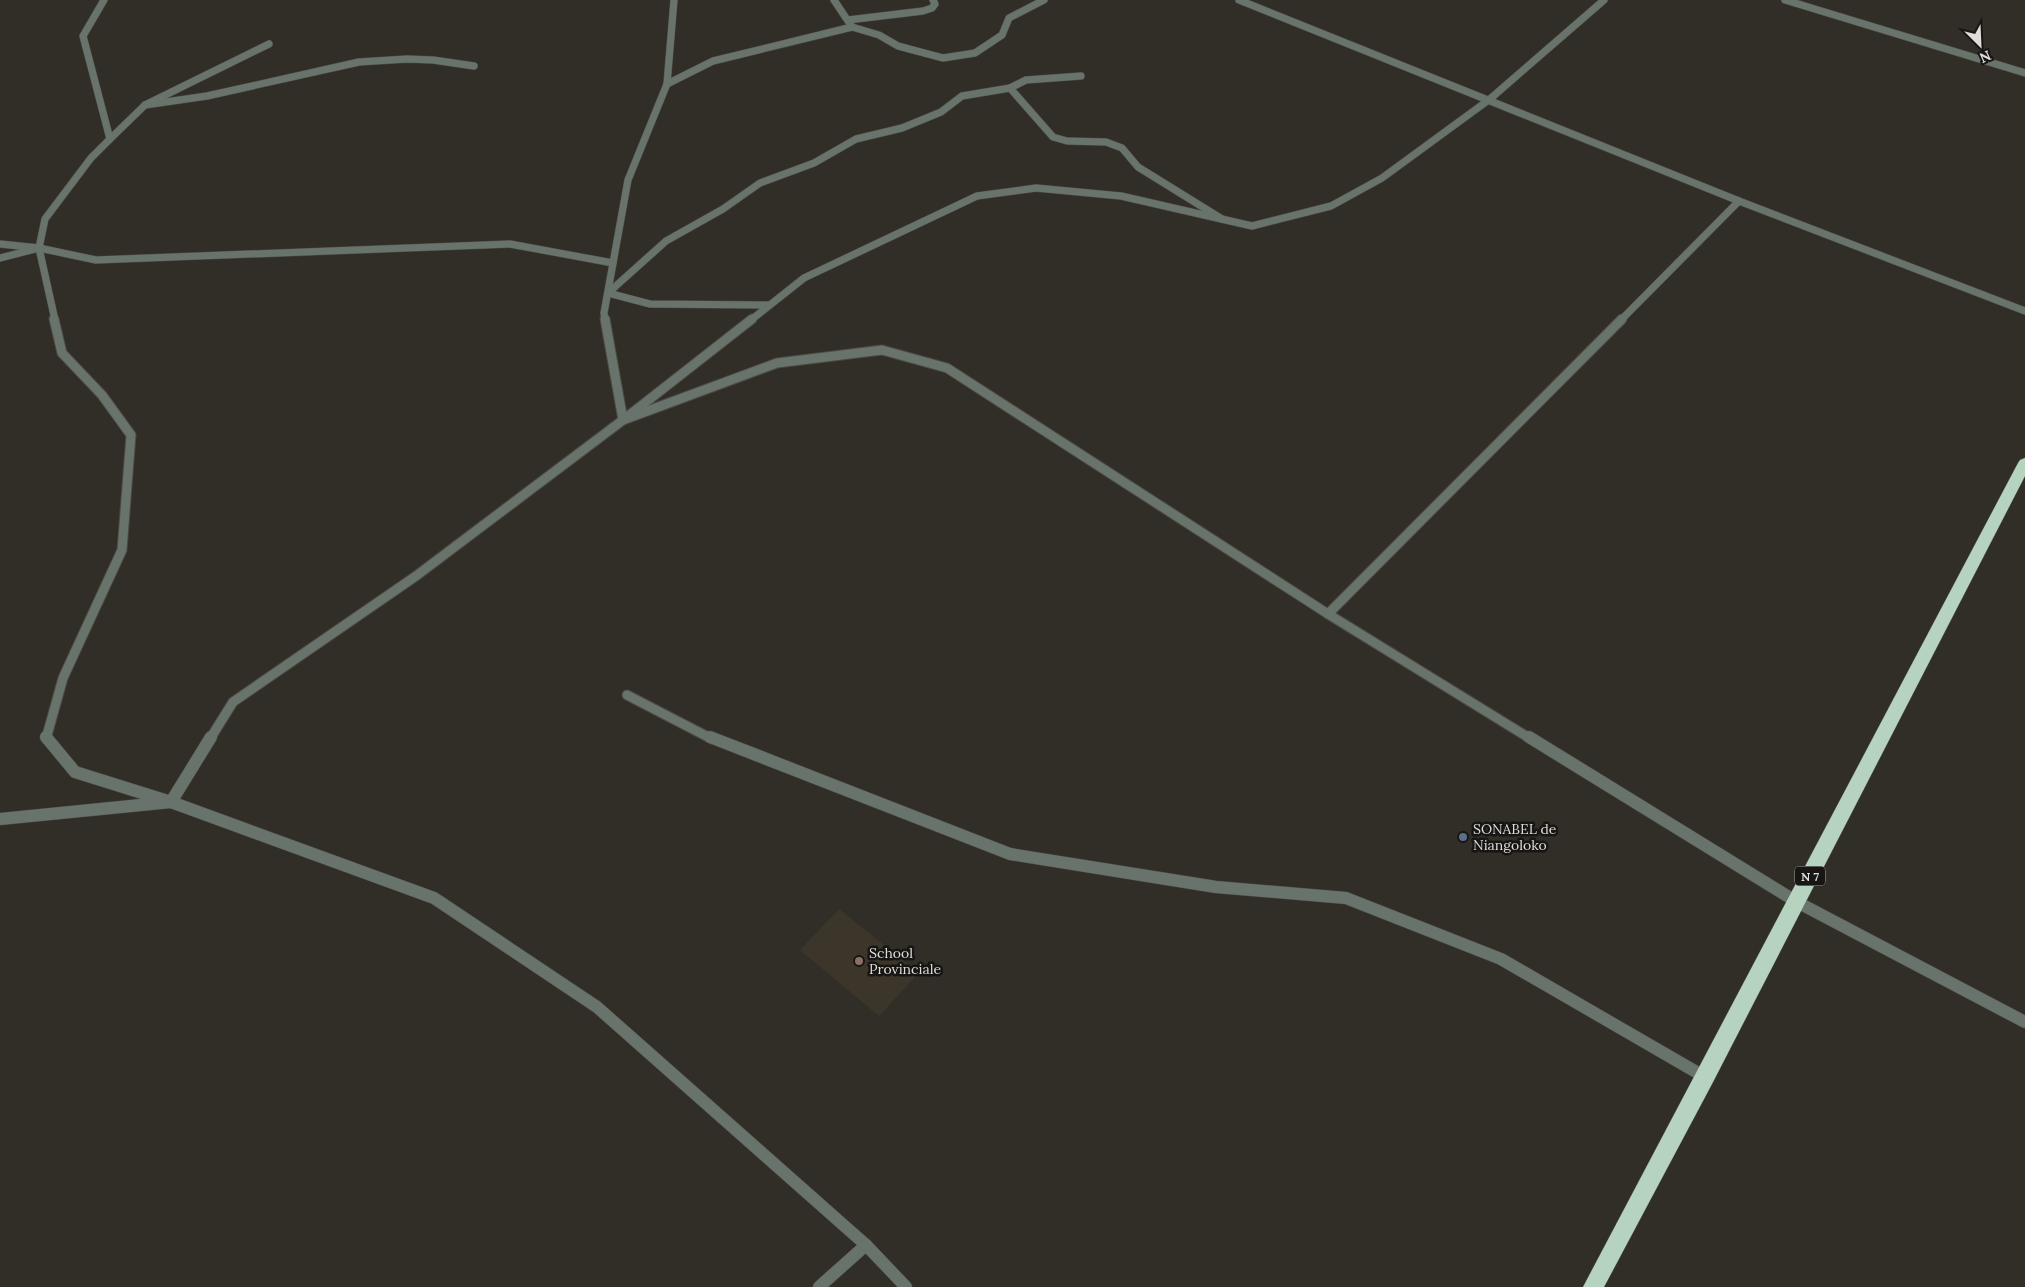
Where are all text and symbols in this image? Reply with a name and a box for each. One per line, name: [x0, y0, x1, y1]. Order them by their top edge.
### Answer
north arrow: [1955, 20, 2005, 70]
text: N: [1977, 46, 1994, 67]
place label: SONABEL de Niangoloko: [1473, 820, 1557, 854]
marker: SONABEL de Niangoloko: [1457, 831, 1469, 843]
road number: N 7: [1795, 866, 1825, 886]
place label: School Provinciale: [869, 944, 941, 978]
marker: School Provinciale: [853, 955, 865, 967]

